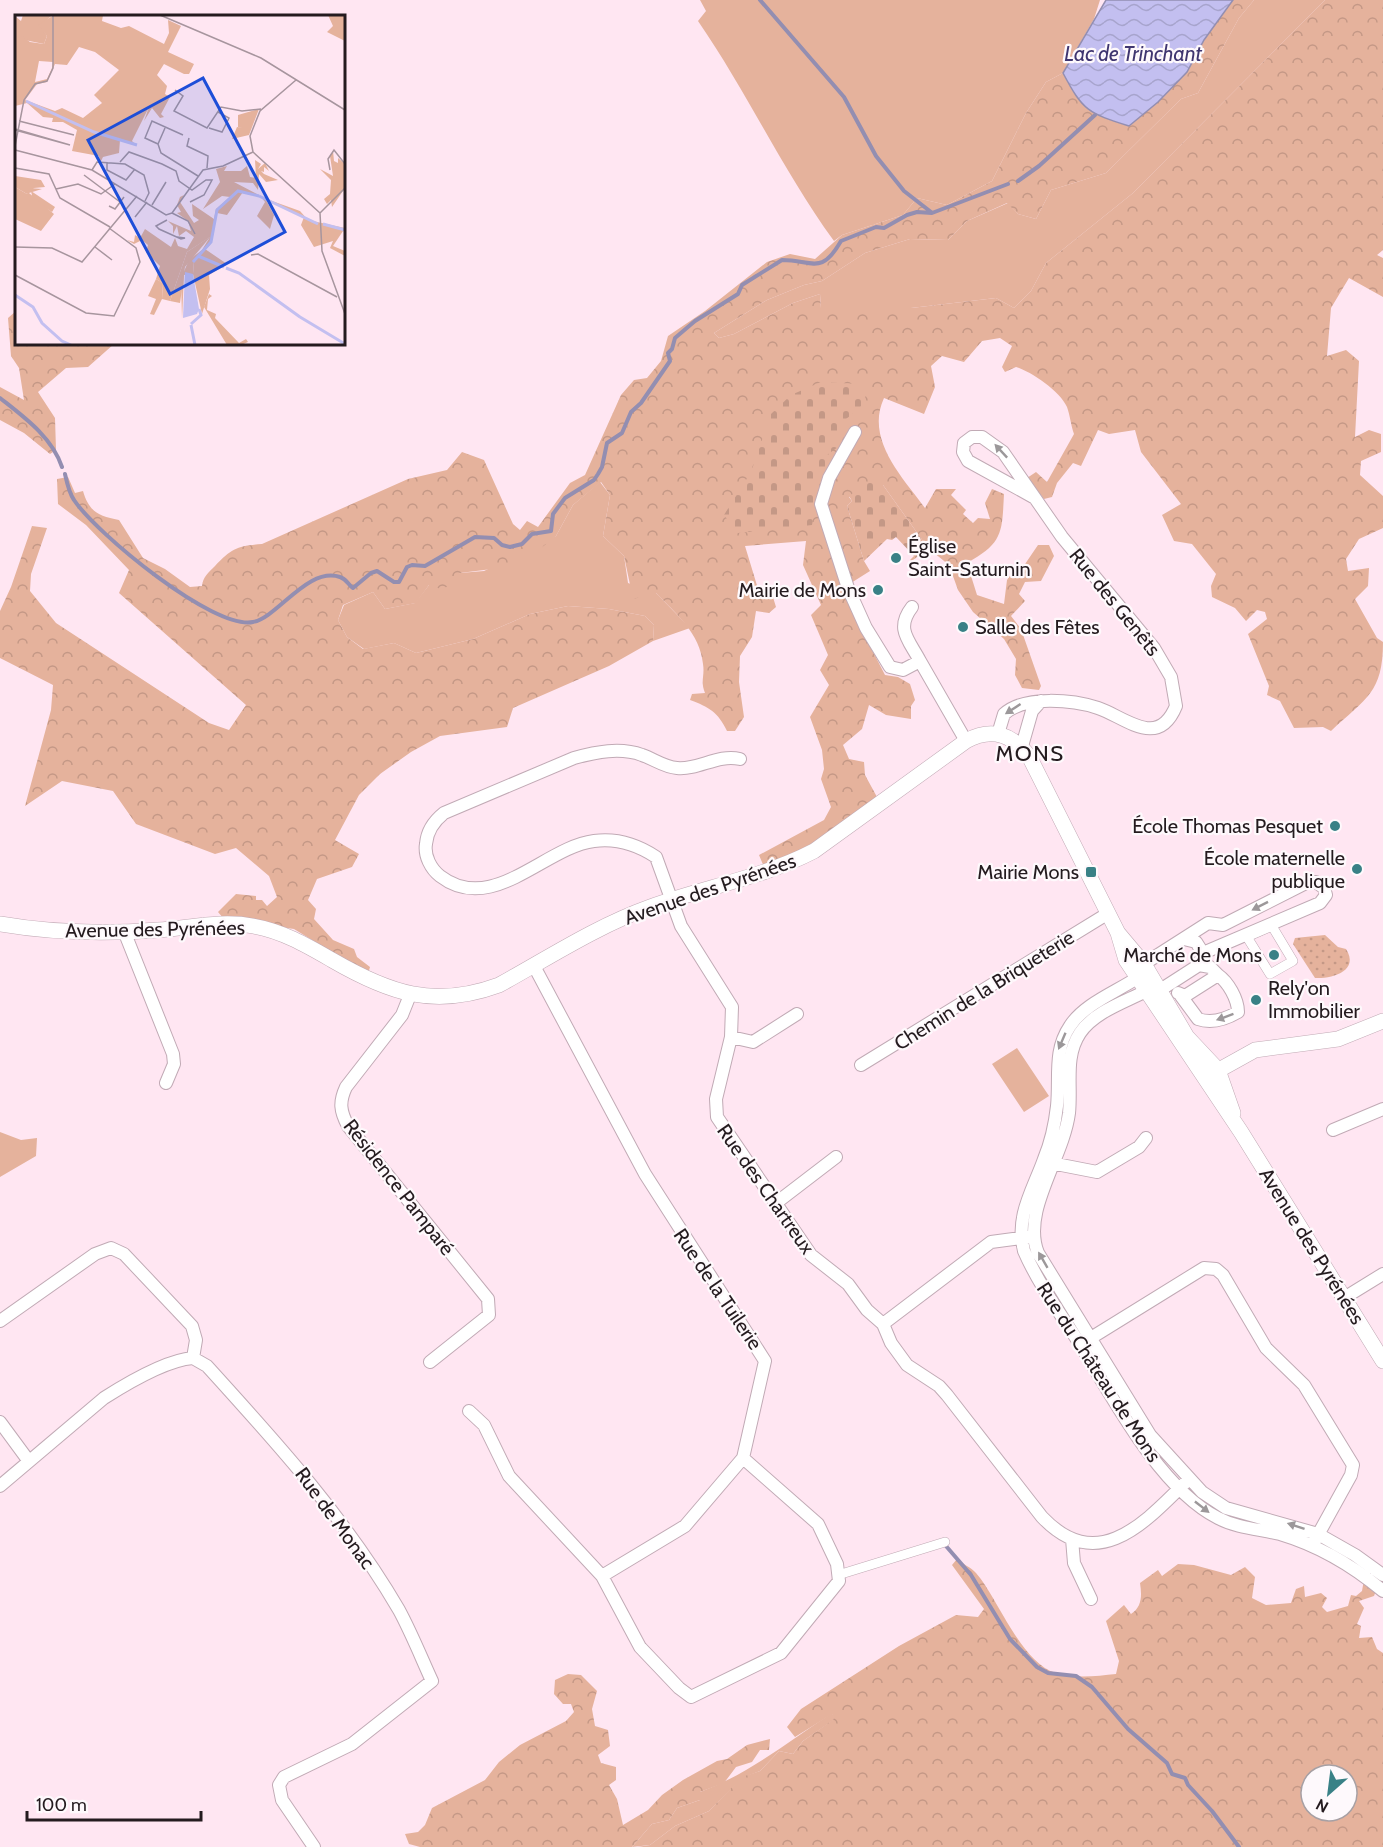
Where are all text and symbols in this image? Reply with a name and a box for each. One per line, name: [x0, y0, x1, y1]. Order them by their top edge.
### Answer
inset map: [15, 15, 345, 345]
water label: Lac de Trinchant: [1064, 41, 1202, 66]
one-way arrow: [994, 444, 1008, 459]
place label: Église Saint-Saturnin: [908, 534, 1031, 581]
street label: Rue des Genêts: [1064, 543, 1166, 661]
marker: Église Saint-Saturnin: [889, 551, 903, 565]
place label: Mairie de Mons: [738, 578, 866, 602]
marker: Mairie de Mons: [871, 583, 885, 597]
place label: Salle des Fêtes: [975, 615, 1099, 639]
marker: Salle des Fêtes: [956, 620, 970, 634]
one-way arrow: [1004, 704, 1021, 715]
district label: MONS: [995, 740, 1065, 767]
place label: École Thomas Pesquet: [1132, 814, 1323, 838]
marker: École Thomas Pesquet: [1328, 819, 1342, 833]
place label: École maternelle publique: [1204, 846, 1345, 893]
street label: Avenue des Pyrénées: [621, 848, 799, 930]
place label: Mairie Mons: [977, 860, 1079, 884]
marker: École maternelle publique: [1350, 862, 1364, 876]
marker: Mairie Mons: [1084, 865, 1098, 879]
one-way arrow: [1252, 901, 1269, 911]
street label: Avenue des Pyrénées: [65, 915, 245, 943]
street label: Chemin de la Briqueterie: [890, 925, 1078, 1055]
place label: Marché de Mons: [1123, 943, 1262, 967]
marker: Marché de Mons: [1267, 948, 1281, 962]
place label: Rely'on Immobilier: [1268, 976, 1361, 1023]
marker: Rely'on Immobilier: [1249, 993, 1263, 1007]
one-way arrow: [1216, 1012, 1234, 1022]
one-way arrow: [1057, 1033, 1067, 1051]
street label: Résidence Pamparé: [338, 1114, 460, 1260]
street label: Rue des Chartreux: [712, 1119, 820, 1259]
street label: Avenue des Pyrénées: [1254, 1163, 1370, 1329]
street label: Rue de la Tuilerie: [669, 1224, 767, 1354]
one-way arrow: [1037, 1252, 1048, 1268]
street label: Rue du Château de Mons: [1032, 1278, 1166, 1466]
street label: Rue de Monac: [290, 1463, 380, 1573]
one-way arrow: [1194, 1501, 1210, 1514]
one-way arrow: [1287, 1521, 1305, 1531]
north arrow: [1299, 1763, 1359, 1823]
scale bar: [27, 1784, 201, 1822]
text: 100 m: [36, 1794, 87, 1816]
text: N: [1313, 1795, 1332, 1817]

